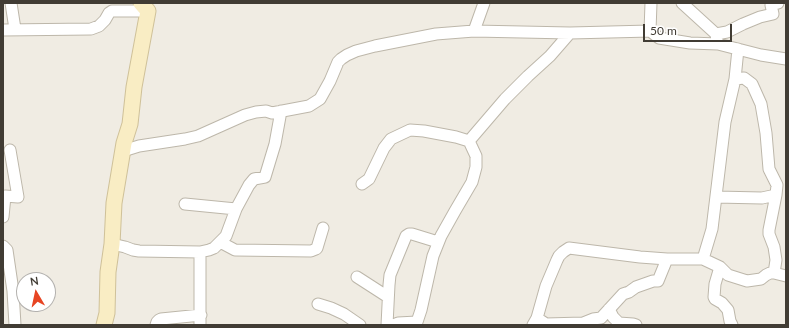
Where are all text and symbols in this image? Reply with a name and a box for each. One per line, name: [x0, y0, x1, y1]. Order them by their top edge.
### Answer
scale bar: [645, 16, 734, 42]
text: 50 m: [650, 23, 677, 38]
north arrow: [16, 272, 56, 312]
text: N: [29, 274, 39, 288]

